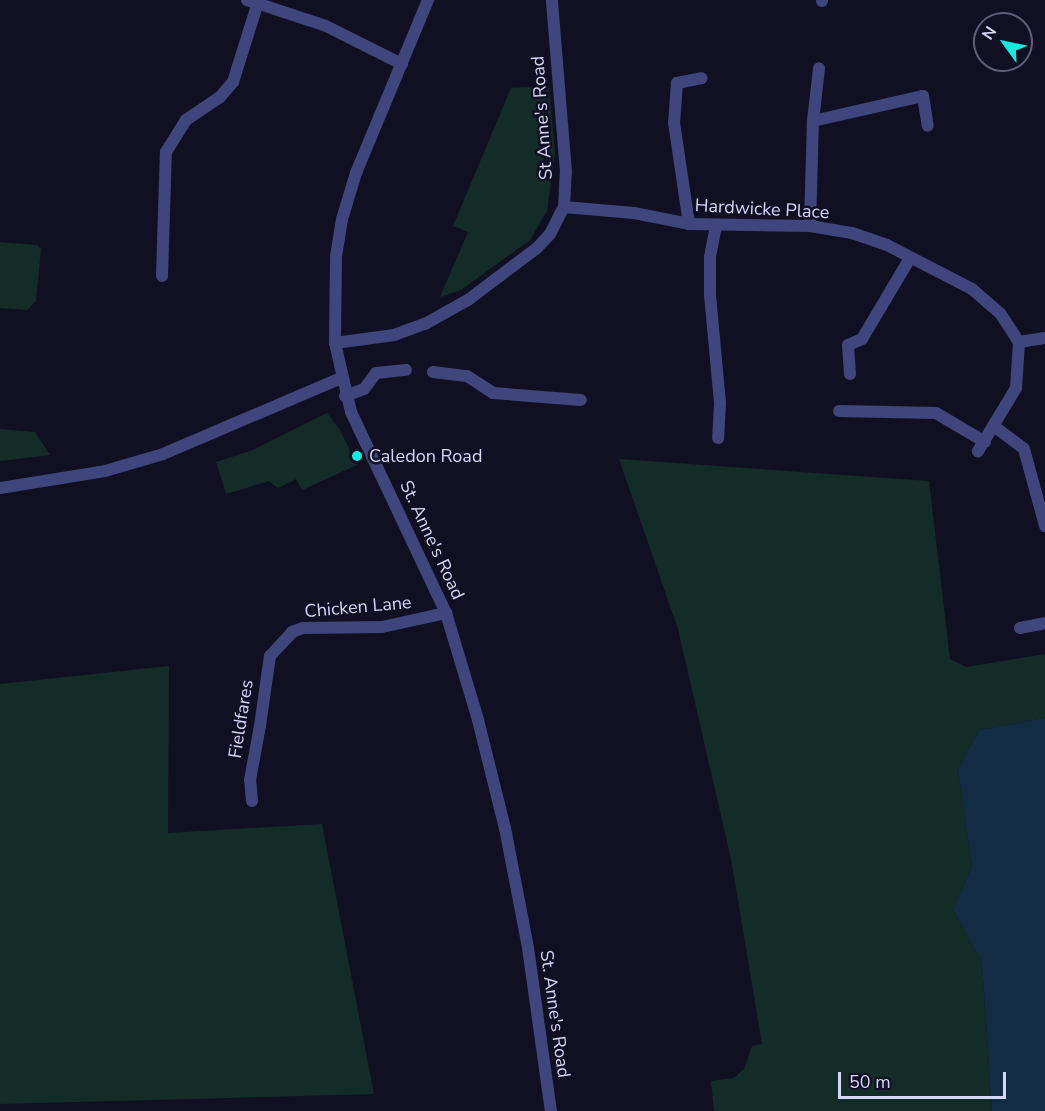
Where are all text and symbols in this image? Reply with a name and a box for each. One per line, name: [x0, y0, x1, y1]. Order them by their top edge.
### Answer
north arrow: [973, 12, 1033, 72]
text: N: [977, 22, 1002, 44]
street label: St Anne's Road: [527, 55, 557, 181]
street label: Hardwicke Place: [694, 195, 830, 223]
place label: Caledon Road: [369, 445, 482, 467]
marker: Caledon Road: [350, 449, 364, 463]
street label: St. Anne's Road: [395, 477, 469, 603]
street label: Chicken Lane: [304, 592, 412, 622]
street label: Fieldfares: [224, 678, 258, 760]
street label: St. Anne's Road: [535, 949, 575, 1079]
scale bar: [841, 1060, 1009, 1098]
text: 50 m: [849, 1070, 891, 1094]

